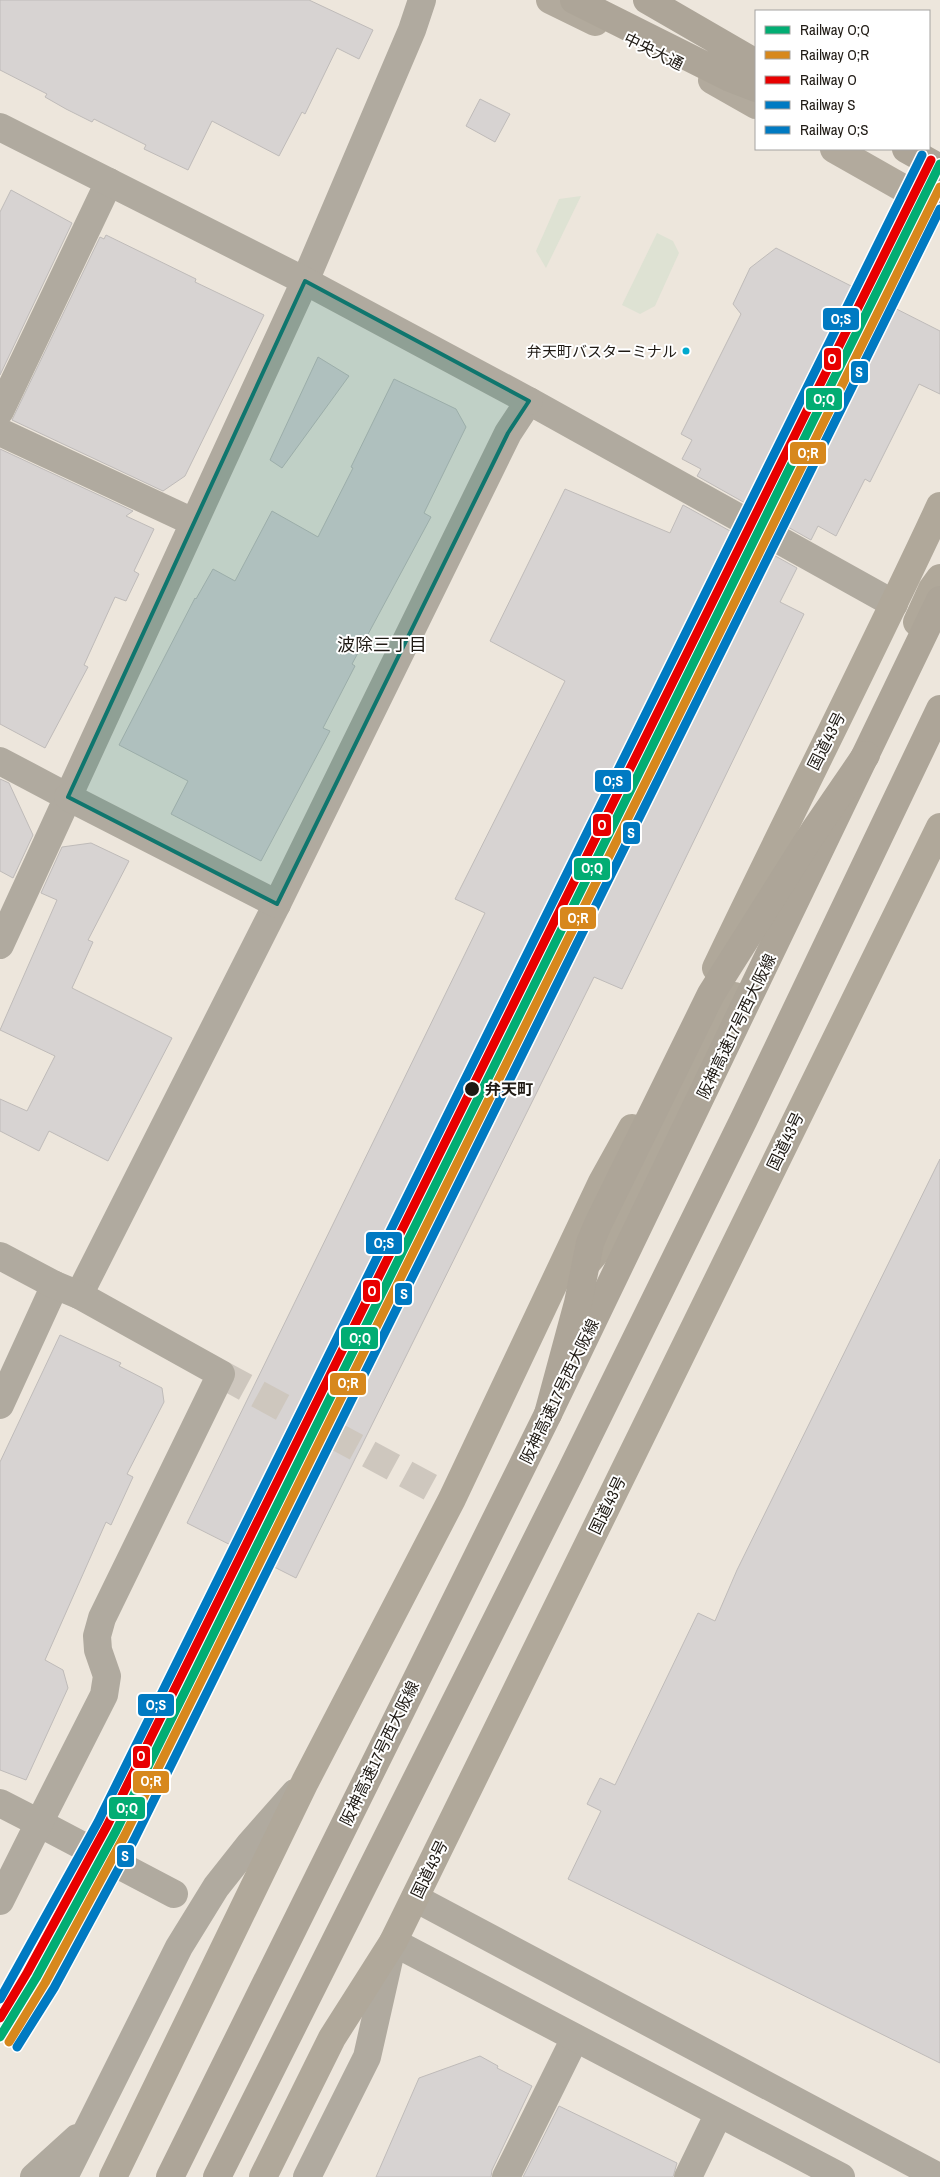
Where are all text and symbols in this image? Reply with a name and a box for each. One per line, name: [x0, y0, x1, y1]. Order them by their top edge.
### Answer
legend: [755, 10, 930, 150]
text: Railway O;Q: [800, 19, 870, 40]
street label: 中央大通: [620, 27, 688, 75]
text: Railway O;R: [800, 44, 869, 65]
text: Railway O: [800, 69, 857, 90]
text: Railway S: [800, 94, 855, 115]
text: Railway O;S: [800, 119, 868, 140]
line badge: O;S: [822, 307, 860, 331]
text: O;S: [831, 310, 852, 328]
place label: 弁天町バスターミナル: [527, 341, 677, 362]
marker: 弁天町バスターミナル: [681, 346, 691, 356]
line badge: O: [823, 347, 842, 371]
text: O: [828, 350, 837, 368]
line badge: S: [850, 360, 869, 384]
text: S: [855, 363, 863, 381]
line badge: O;Q: [805, 387, 843, 411]
text: O;Q: [813, 390, 835, 408]
line badge: O;R: [789, 441, 827, 465]
text: O;R: [797, 444, 819, 462]
district label: 波除三丁目: [337, 632, 427, 657]
street label: 国道43号: [802, 708, 850, 774]
line badge: O;S: [594, 769, 632, 793]
text: O;S: [603, 772, 624, 790]
line badge: O: [592, 813, 612, 837]
text: O: [598, 816, 607, 834]
line badge: S: [622, 821, 641, 845]
text: S: [627, 824, 635, 842]
line badge: O;Q: [573, 857, 611, 881]
text: O;Q: [581, 859, 603, 877]
line badge: O;R: [559, 906, 597, 930]
text: O;R: [567, 909, 589, 927]
street label: 阪神高速17号西大阪線: [691, 950, 781, 1102]
place label: 弁天町: [485, 1078, 533, 1100]
marker: 弁天町: [463, 1080, 481, 1098]
street label: 国道43号: [761, 1108, 809, 1174]
line badge: O;S: [365, 1231, 403, 1255]
text: O;S: [374, 1234, 395, 1252]
line badge: O: [362, 1279, 381, 1303]
text: O: [368, 1282, 377, 1300]
line badge: S: [394, 1282, 413, 1306]
text: S: [400, 1285, 408, 1303]
street label: 阪神高速17号西大阪線: [514, 1315, 604, 1467]
line badge: O;Q: [340, 1326, 379, 1350]
text: O;Q: [349, 1329, 371, 1347]
line badge: O;R: [329, 1372, 367, 1396]
text: O;R: [337, 1374, 359, 1392]
street label: 国道43号: [583, 1472, 631, 1538]
street label: 阪神高速17号西大阪線: [334, 1677, 424, 1829]
line badge: O;S: [137, 1693, 175, 1717]
text: O;S: [146, 1696, 167, 1714]
line badge: O: [132, 1745, 151, 1769]
text: O: [137, 1747, 146, 1765]
line badge: O;R: [132, 1770, 170, 1794]
text: O;R: [140, 1772, 162, 1790]
line badge: O;Q: [108, 1796, 146, 1820]
text: O;Q: [116, 1799, 138, 1817]
street label: 国道43号: [405, 1836, 453, 1902]
line badge: S: [116, 1844, 135, 1868]
text: S: [121, 1847, 129, 1865]

